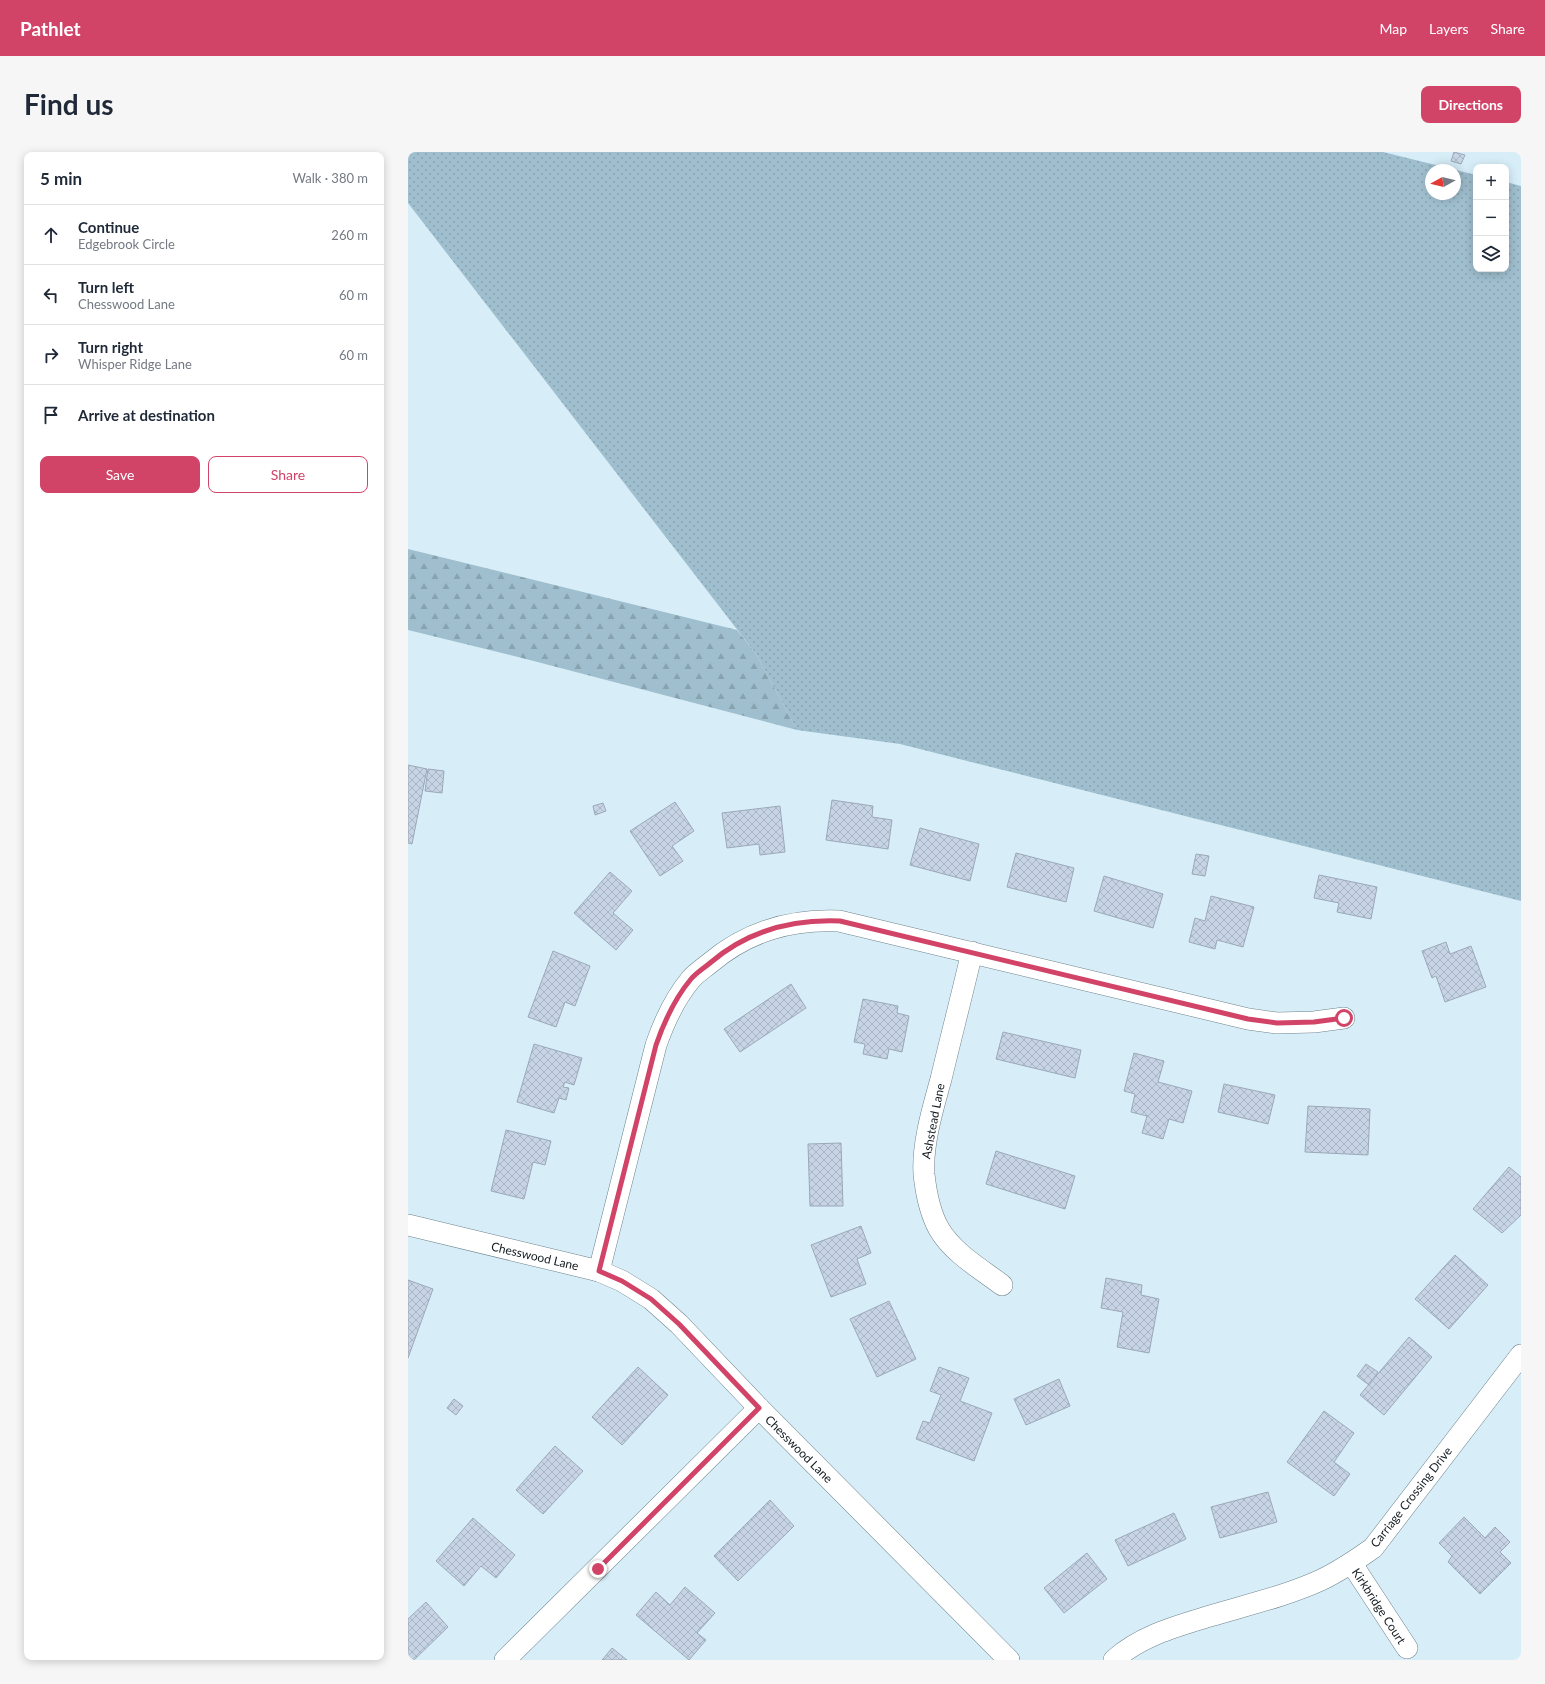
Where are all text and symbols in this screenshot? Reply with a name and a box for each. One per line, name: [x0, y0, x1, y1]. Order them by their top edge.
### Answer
text: Pathlet: [20, 17, 81, 40]
text: Map: [1379, 20, 1407, 37]
text: Layers: [1429, 20, 1469, 37]
text: Share: [1491, 20, 1525, 37]
button: Directions: [1421, 86, 1521, 123]
text: Find us: [24, 87, 114, 121]
north arrow: [1425, 164, 1461, 200]
map controls: [1473, 164, 1509, 272]
button: +: [1473, 164, 1509, 200]
text: 5 min: [40, 168, 82, 189]
text: Walk · 380 m: [292, 170, 368, 186]
button: −: [1473, 200, 1509, 236]
text: Continue: [78, 218, 139, 236]
icon: ahead: [40, 224, 62, 246]
text: 260 m: [331, 227, 368, 243]
text: Edgebrook Circle: [78, 236, 175, 252]
button: layers: [1473, 236, 1509, 272]
text: Turn left: [78, 278, 134, 296]
icon: left: [40, 284, 62, 306]
text: 60 m: [339, 287, 368, 303]
text: Chesswood Lane: [78, 296, 175, 312]
text: Turn right: [78, 338, 143, 356]
icon: right: [40, 344, 62, 366]
text: 60 m: [339, 347, 368, 363]
text: Whisper Ridge Lane: [78, 356, 192, 372]
icon: arrive: [40, 404, 62, 426]
text: Arrive at destination: [78, 406, 215, 424]
button: Save: [40, 456, 200, 493]
button: Share: [208, 456, 368, 493]
route start: [1335, 1009, 1353, 1027]
street label: Ashstead Lane: [918, 1082, 948, 1160]
street label: Chesswood Lane: [490, 1239, 580, 1273]
street label: Chesswood Lane: [762, 1412, 836, 1486]
street label: Carriage Crossing Drive: [1367, 1444, 1455, 1550]
route end: [589, 1560, 607, 1578]
street label: Kirkbridge Court: [1349, 1565, 1410, 1647]

